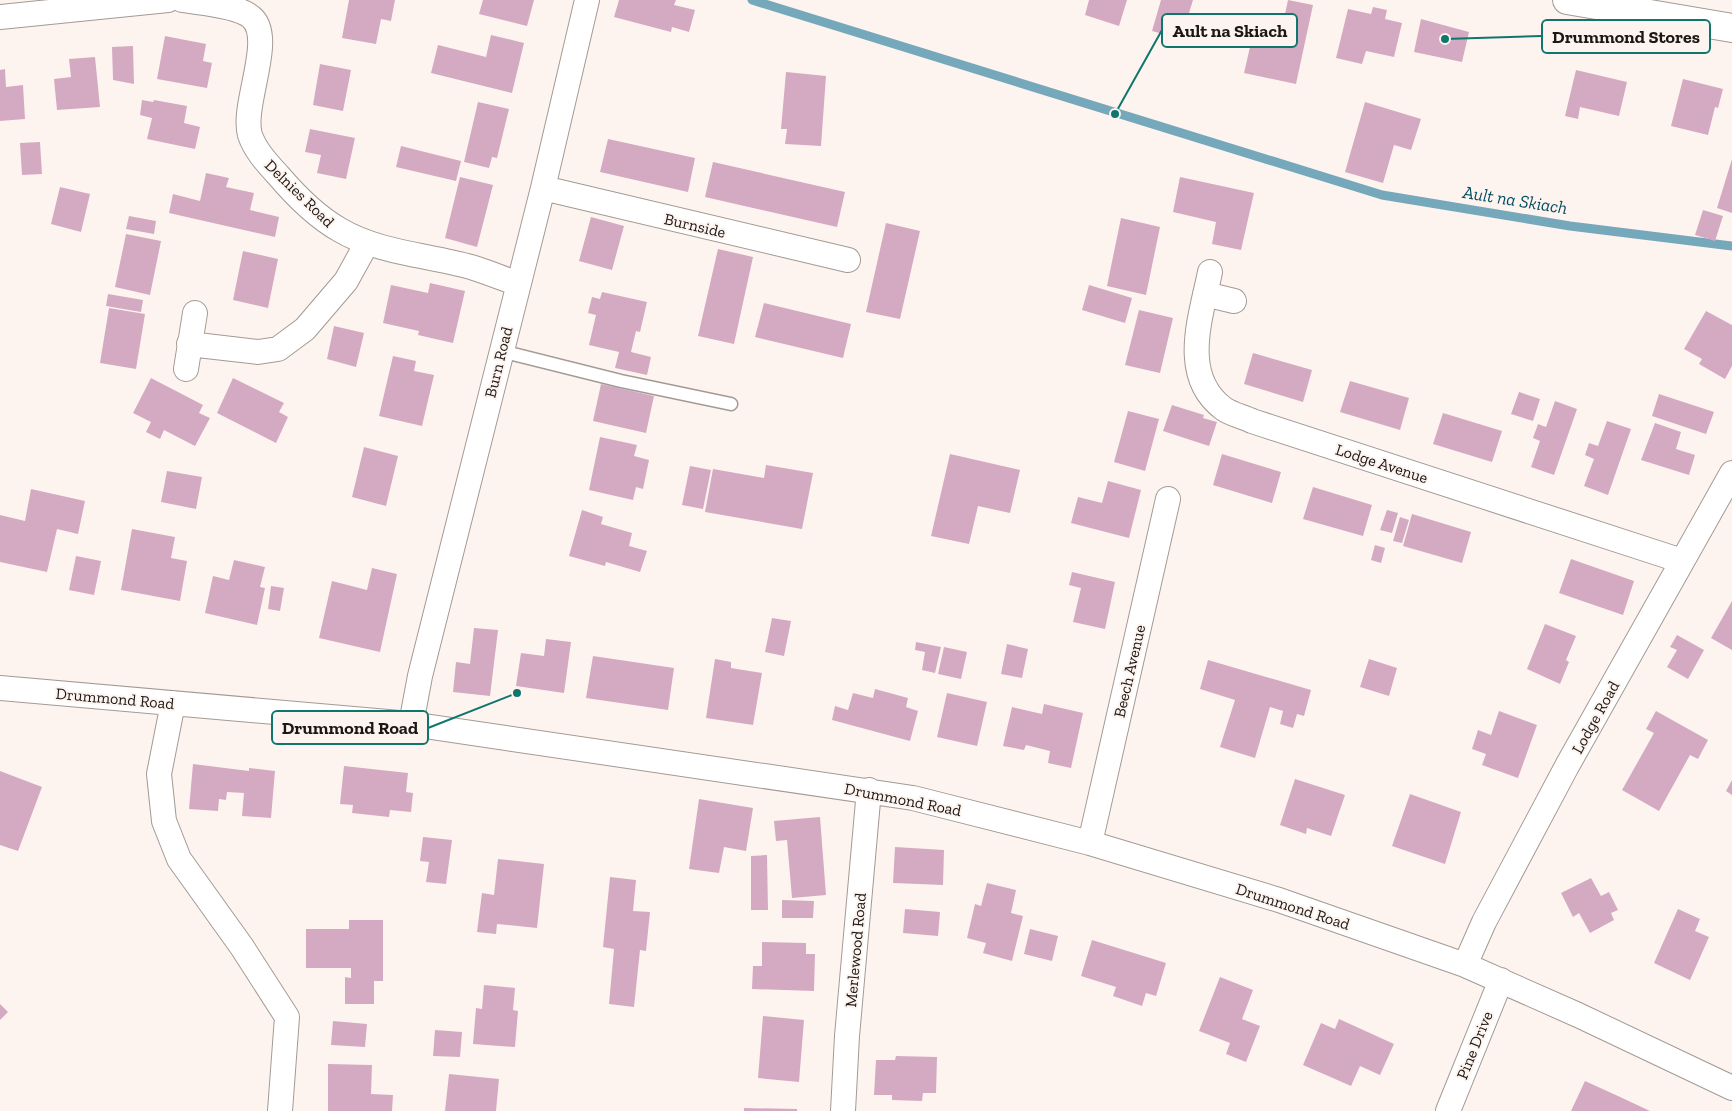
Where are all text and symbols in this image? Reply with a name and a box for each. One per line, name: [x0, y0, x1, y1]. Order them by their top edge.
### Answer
callout: Ault na Skiach: [1162, 14, 1297, 47]
text: Ault na Skiach: [1173, 20, 1288, 42]
callout: Drummond Stores: [1542, 20, 1710, 53]
text: Drummond Stores: [1552, 26, 1700, 48]
street label: Delnies Road: [261, 156, 339, 231]
water label: Ault na Skiach: [1460, 181, 1569, 219]
street label: Burnside: [662, 209, 727, 242]
street label: Burn Road: [480, 324, 517, 400]
street label: Lodge Avenue: [1333, 440, 1430, 487]
street label: Beech Avenue: [1110, 623, 1149, 719]
street label: Lodge Road: [1568, 677, 1623, 757]
street label: Drummond Road: [55, 684, 175, 713]
callout: Drummond Road: [272, 711, 428, 744]
text: Drummond Road: [282, 717, 419, 739]
street label: Drummond Road: [843, 779, 963, 820]
street label: Drummond Road: [1233, 879, 1352, 934]
street label: Merlewood Road: [841, 892, 870, 1008]
street label: Pine Drive: [1452, 1008, 1497, 1082]

